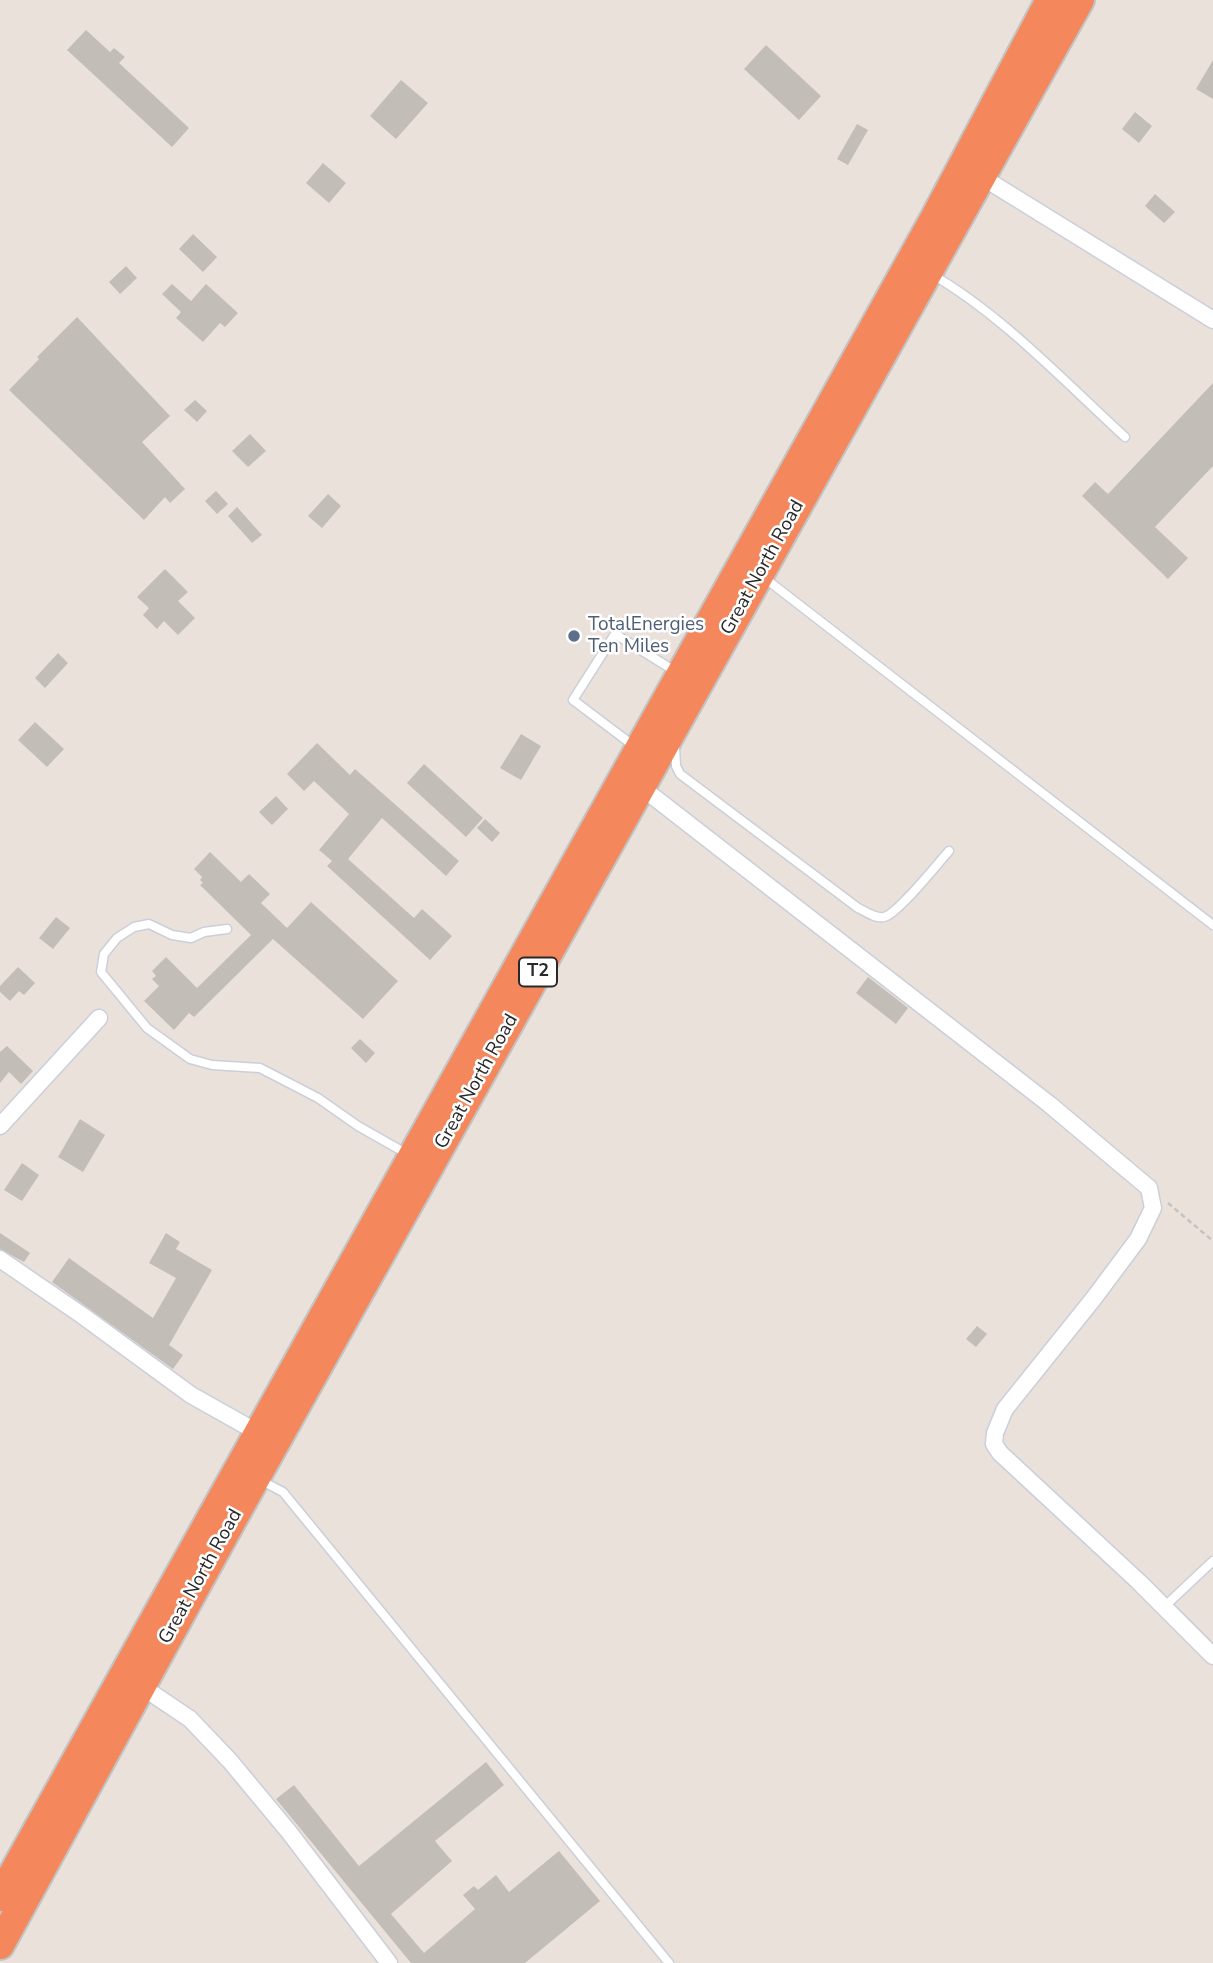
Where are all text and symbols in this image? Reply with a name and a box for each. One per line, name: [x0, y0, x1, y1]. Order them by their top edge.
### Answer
street label: Great North Road: [717, 497, 809, 639]
place label: TotalEnergies Ten Miles: [588, 614, 704, 658]
marker: TotalEnergies Ten Miles: [566, 628, 582, 644]
road number: T2: [519, 958, 557, 987]
street label: Great North Road: [431, 1011, 523, 1153]
street label: Great North Road: [155, 1506, 247, 1648]

